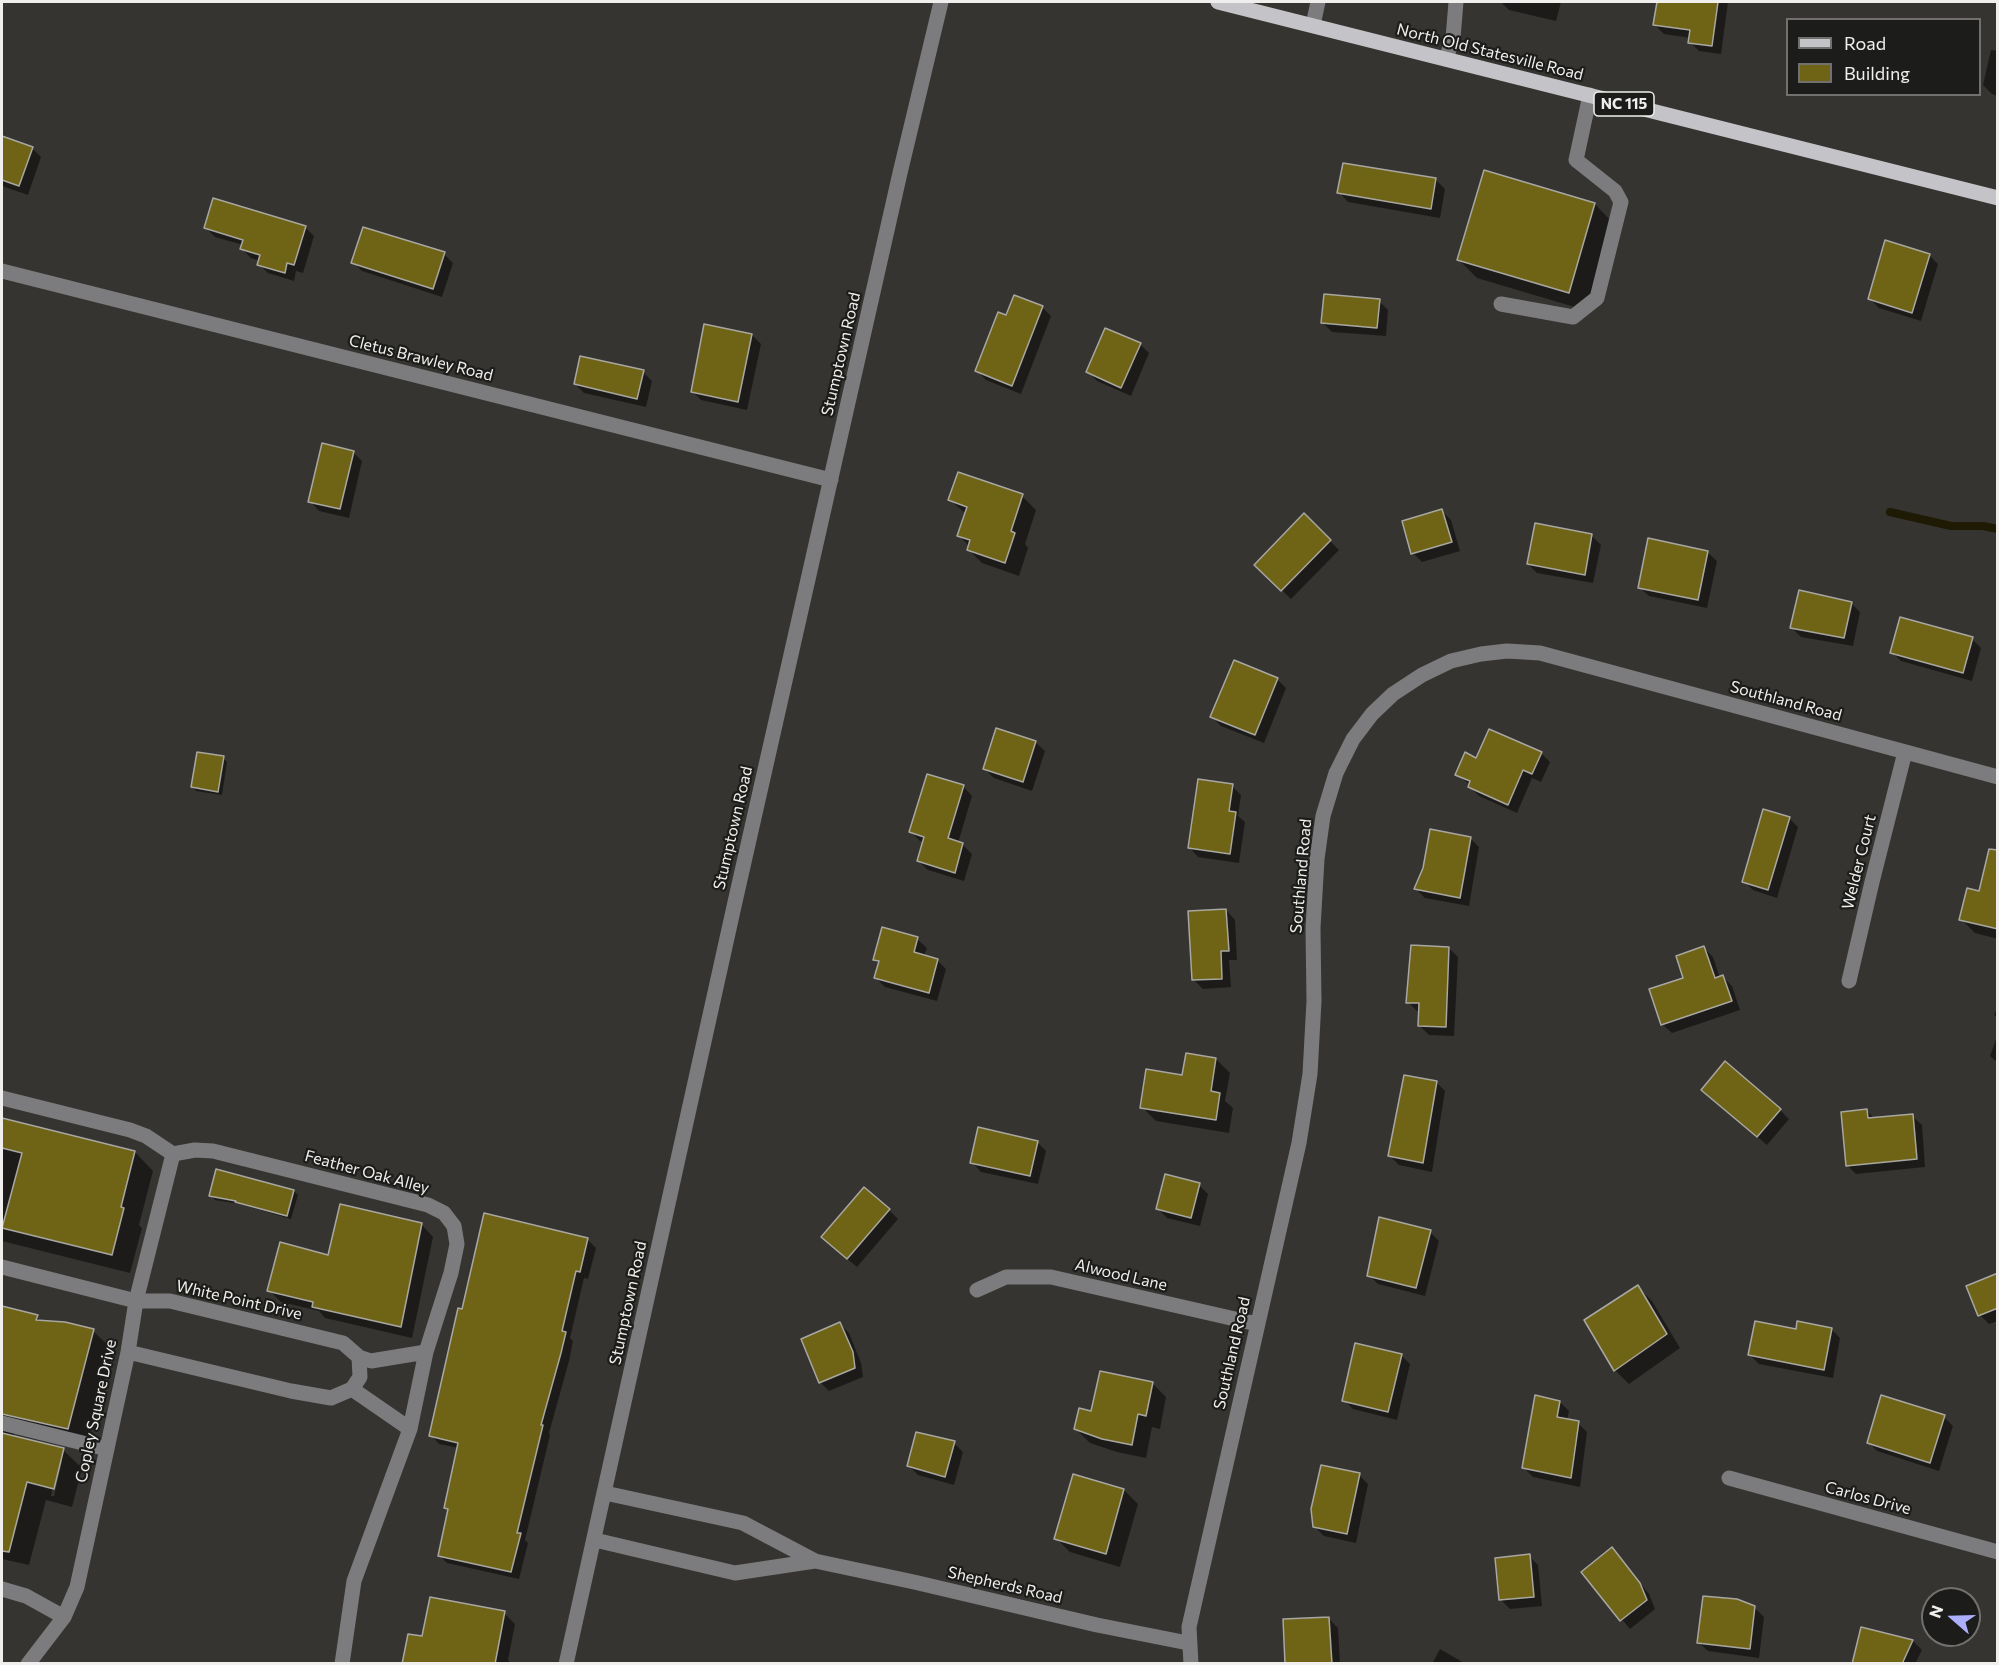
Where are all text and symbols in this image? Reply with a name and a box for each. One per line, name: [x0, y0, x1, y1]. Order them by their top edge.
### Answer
legend: [1786, 18, 1981, 96]
street label: North Old Statesville Road: [1395, 19, 1585, 85]
text: Road: [1844, 32, 1886, 54]
text: Building: [1844, 62, 1910, 84]
road number: NC 115: [1594, 92, 1654, 116]
street label: Stumptown Road: [817, 290, 865, 418]
street label: Cletus Brawley Road: [347, 331, 495, 385]
street label: Southland Road: [1728, 677, 1844, 725]
street label: Stumptown Road: [709, 764, 757, 892]
street label: Welder Court: [1838, 812, 1880, 912]
street label: Southland Road: [1286, 818, 1316, 934]
street label: Feather Oak Alley: [303, 1146, 431, 1198]
street label: Stumptown Road: [605, 1239, 651, 1367]
street label: Alwood Lane: [1073, 1255, 1169, 1295]
street label: White Point Drive: [174, 1276, 304, 1324]
street label: Southland Road: [1210, 1295, 1254, 1411]
street label: Copley Square Drive: [71, 1338, 121, 1484]
street label: Carlos Drive: [1823, 1477, 1913, 1519]
street label: Shepherds Road: [946, 1562, 1064, 1608]
north arrow: [1921, 1587, 1981, 1647]
text: N: [1925, 1602, 1946, 1620]

